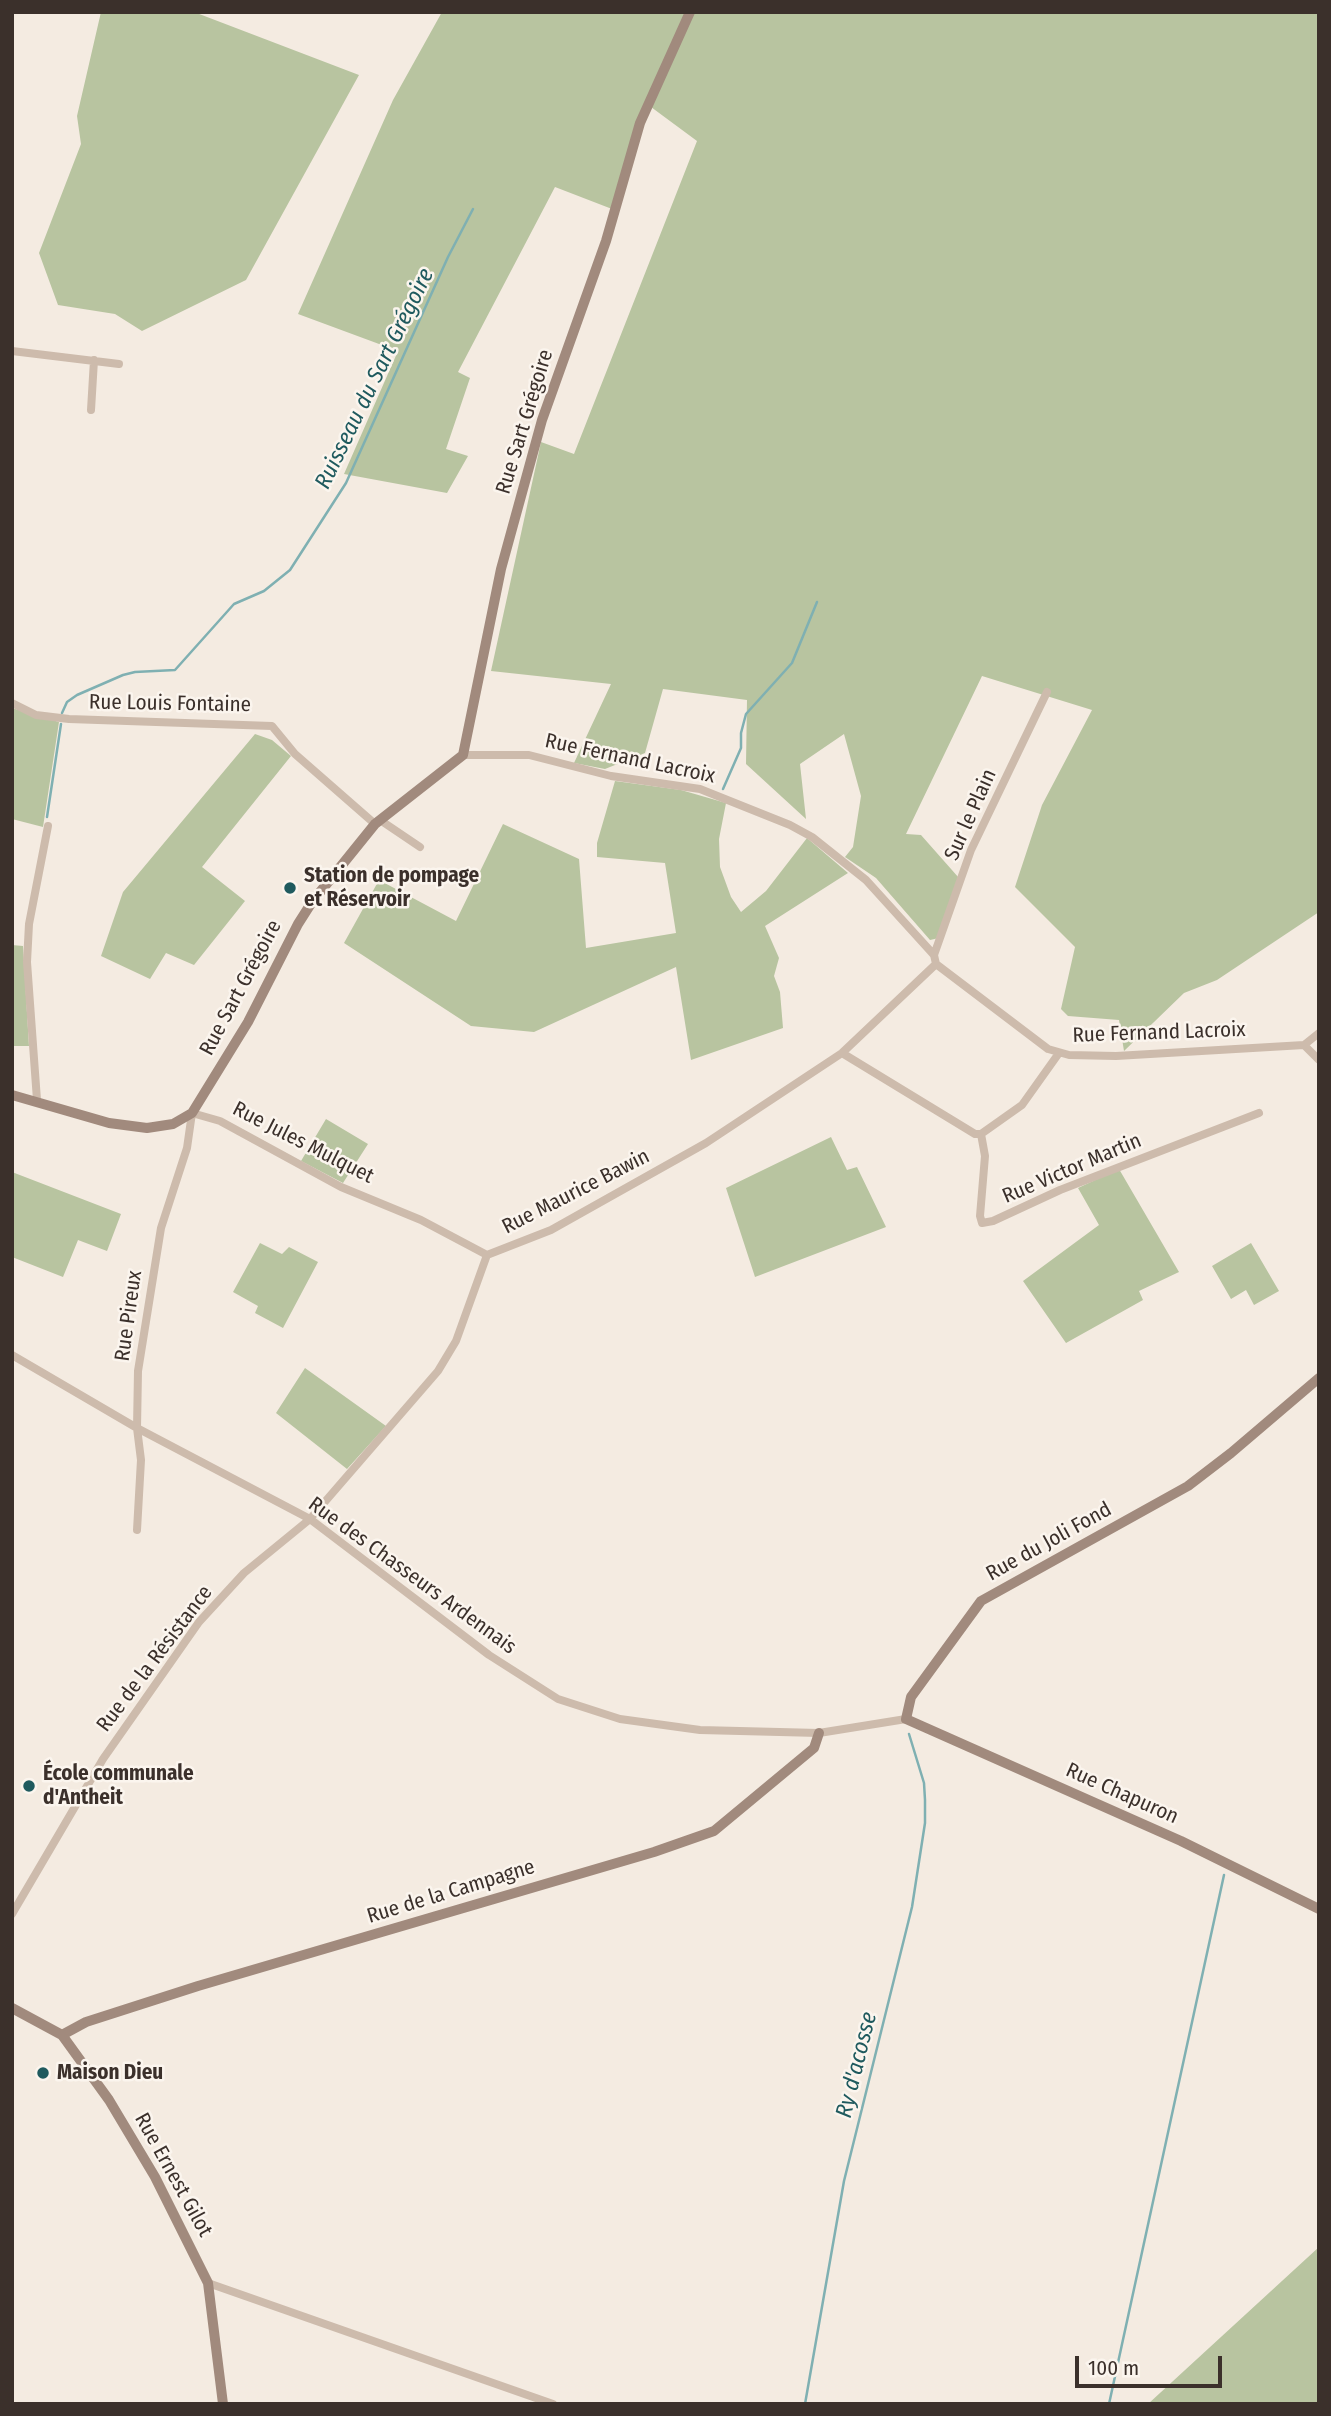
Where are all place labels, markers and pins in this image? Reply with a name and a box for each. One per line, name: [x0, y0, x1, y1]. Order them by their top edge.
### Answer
place label: Station de pompage et Réservoir: [304, 863, 479, 913]
marker: Station de pompage et Réservoir: [282, 880, 298, 896]
place label: École communale d'Antheit: [43, 1761, 194, 1811]
marker: École communale d'Antheit: [21, 1778, 37, 1794]
place label: Maison Dieu: [57, 2060, 163, 2086]
marker: Maison Dieu: [35, 2065, 51, 2081]

